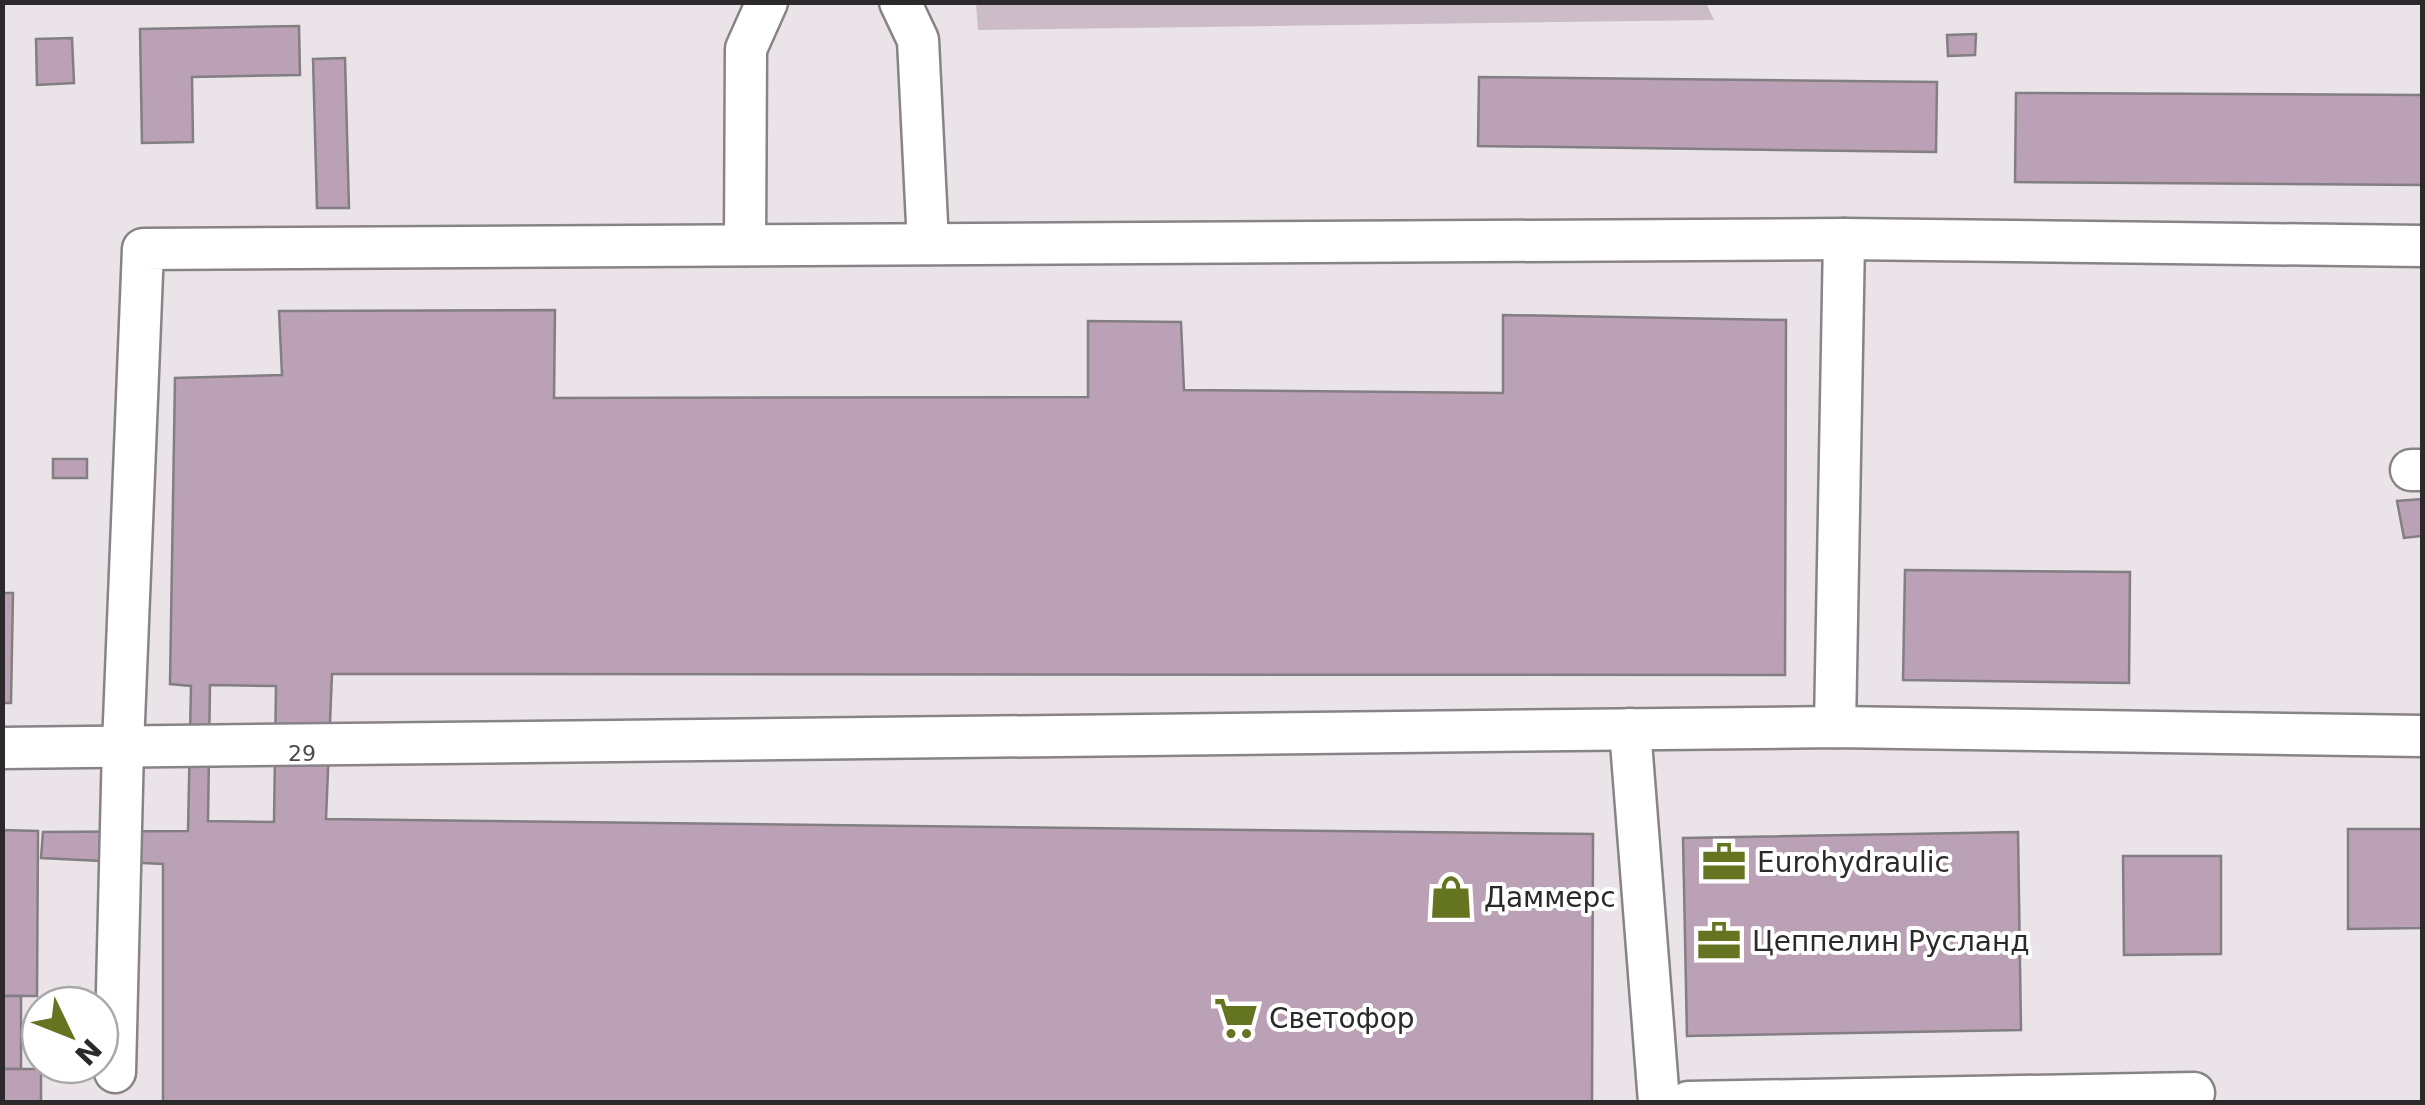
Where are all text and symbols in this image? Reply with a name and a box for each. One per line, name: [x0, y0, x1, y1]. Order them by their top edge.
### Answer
house number: 29: [288, 741, 316, 766]
office icon: Eurohydraulic: [1700, 838, 1748, 886]
place label: Eurohydraulic: [1757, 846, 1950, 879]
shop icon: Даммерс: [1427, 873, 1475, 921]
place label: Даммерс: [1484, 881, 1616, 914]
office icon: Цеппелин Русланд: [1695, 917, 1743, 965]
place label: Цеппелин Русланд: [1752, 925, 2030, 958]
north arrow: [20, 985, 120, 1085]
supermarket icon: Светофор: [1212, 994, 1260, 1042]
place label: Светофор: [1269, 1002, 1415, 1035]
text: N: [68, 1032, 108, 1072]

